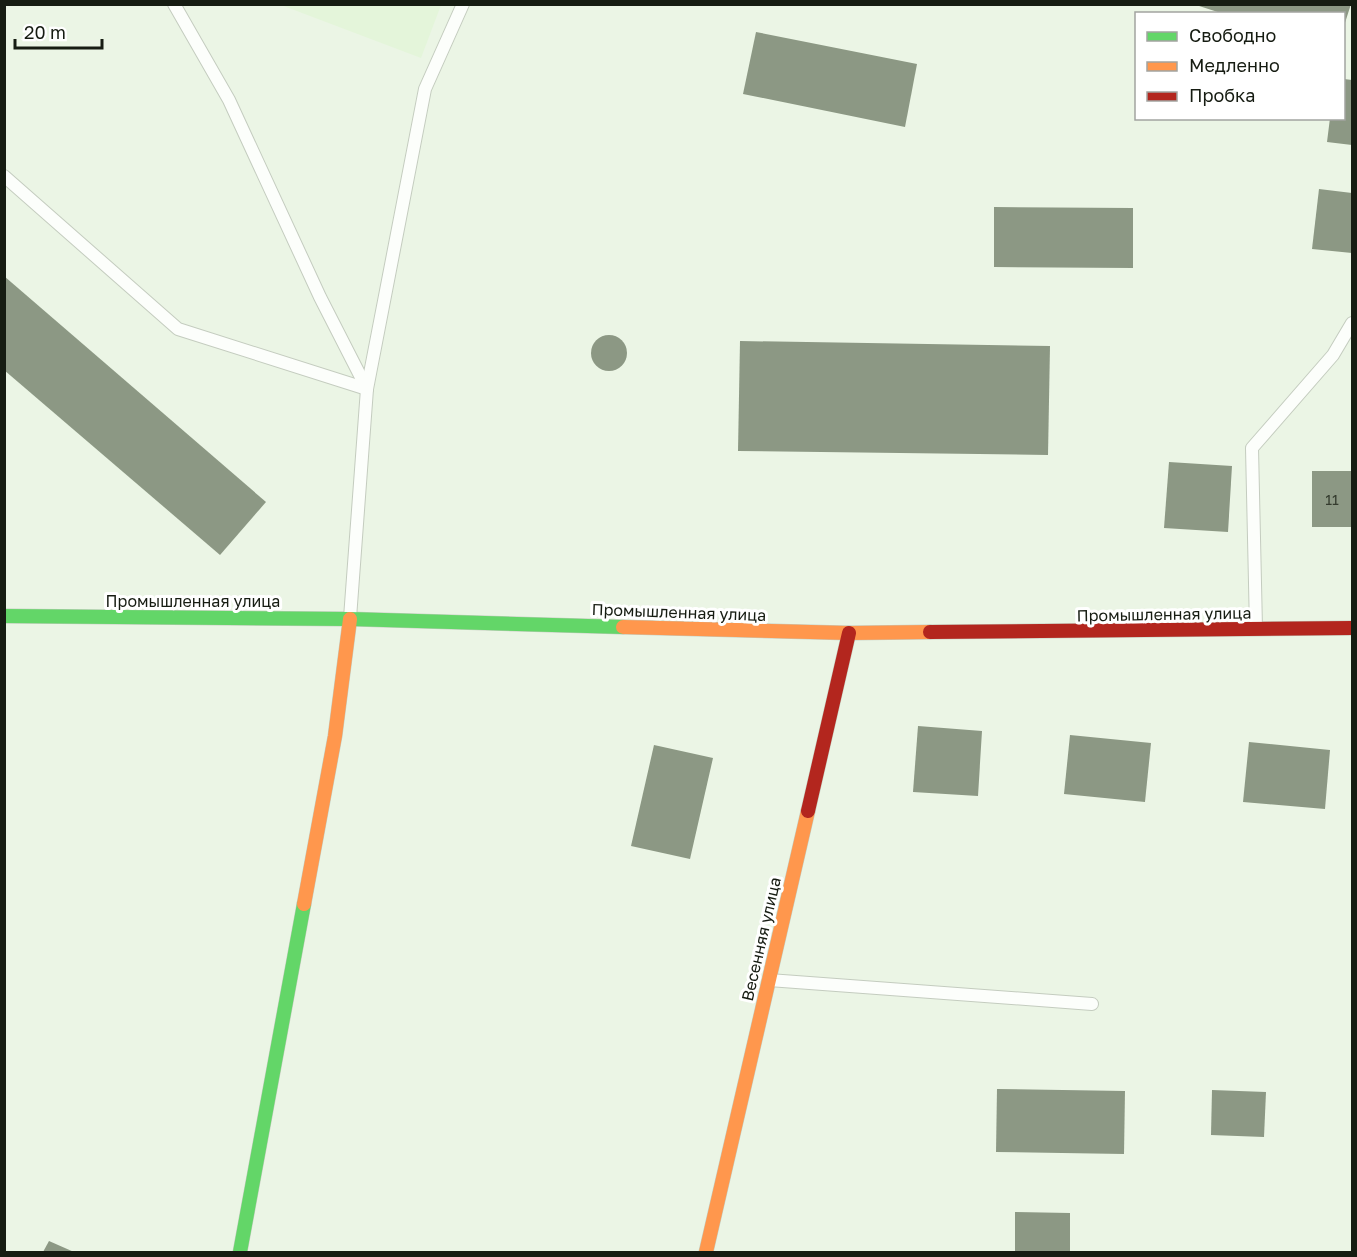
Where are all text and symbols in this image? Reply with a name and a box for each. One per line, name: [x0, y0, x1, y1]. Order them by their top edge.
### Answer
scale bar: [15, 12, 102, 50]
legend: [1135, 12, 1345, 120]
text: 20 m: [24, 21, 66, 43]
text: Свободно: [1189, 24, 1276, 46]
text: Медленно: [1189, 54, 1280, 76]
text: Пробка: [1189, 84, 1255, 106]
house number: 11: [1325, 491, 1339, 508]
street label: Промышленная улица: [106, 591, 280, 611]
street label: Промышленная улица: [591, 599, 767, 625]
street label: Промышленная улица: [1076, 602, 1252, 626]
street label: Весенняя улица: [737, 875, 785, 1003]

